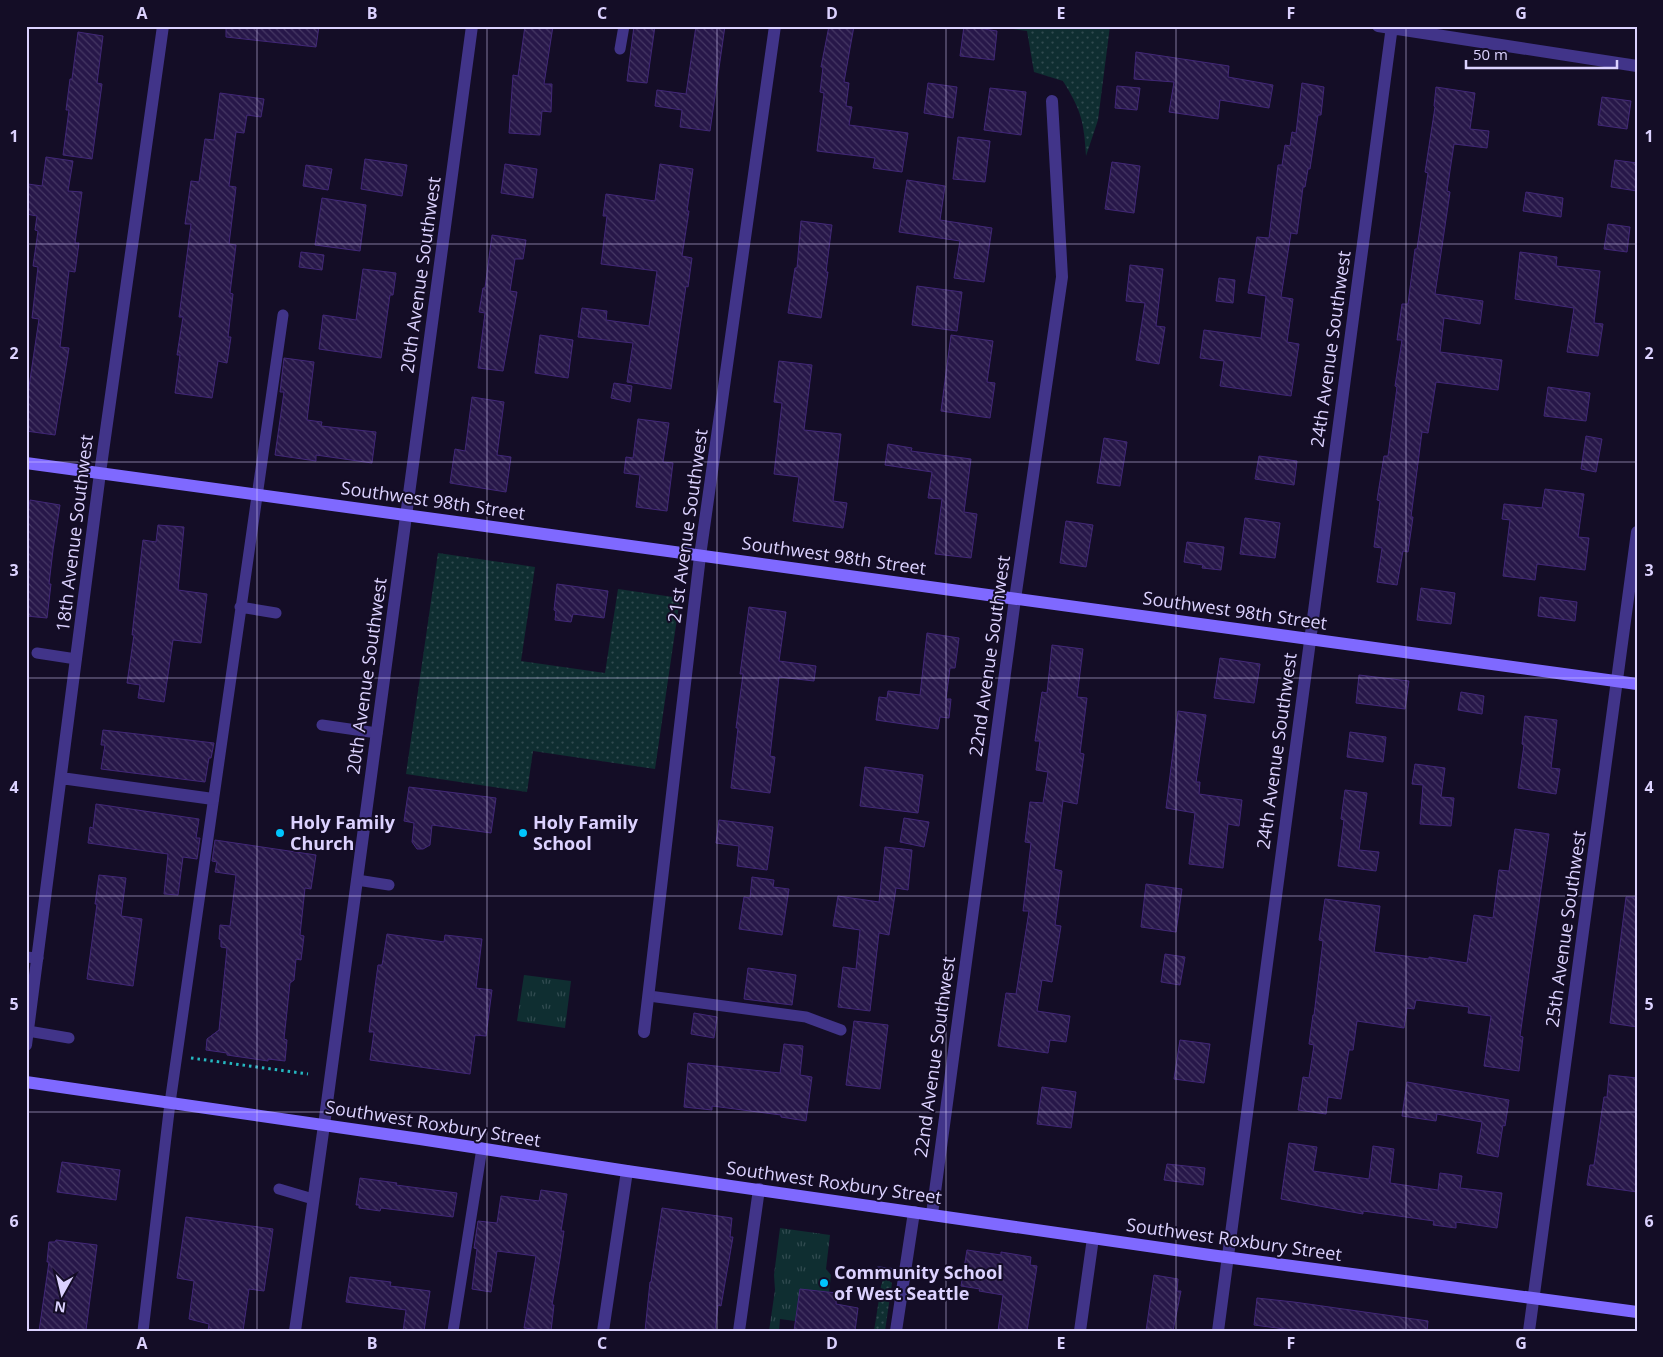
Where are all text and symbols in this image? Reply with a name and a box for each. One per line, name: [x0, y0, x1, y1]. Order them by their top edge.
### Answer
text: A: [136, 2, 148, 24]
text: B: [367, 2, 377, 24]
text: C: [597, 2, 607, 24]
text: D: [826, 2, 838, 24]
text: E: [1057, 2, 1066, 24]
text: F: [1287, 2, 1295, 24]
text: G: [1515, 2, 1527, 24]
scale bar: [1466, 38, 1617, 70]
text: 50 m: [1473, 44, 1508, 64]
text: 1: [9, 125, 19, 147]
text: 1: [1644, 125, 1654, 147]
street label: 20th Avenue Southwest: [394, 175, 446, 375]
street label: 24th Avenue Southwest: [1304, 249, 1356, 449]
text: 2: [9, 342, 19, 364]
text: 2: [1644, 342, 1654, 364]
street label: 21st Avenue Southwest: [661, 427, 713, 624]
street label: 18th Avenue Southwest: [50, 433, 98, 633]
street label: Southwest 98th Street: [339, 475, 527, 525]
street label: Southwest 98th Street: [740, 530, 928, 580]
street label: 22nd Avenue Southwest: [963, 554, 1015, 758]
text: 3: [9, 559, 19, 581]
text: 3: [1644, 559, 1654, 581]
street label: 20th Avenue Southwest: [340, 576, 392, 776]
street label: Southwest 98th Street: [1141, 585, 1329, 635]
street label: 24th Avenue Southwest: [1250, 651, 1302, 851]
text: 4: [9, 776, 19, 798]
text: 4: [1644, 776, 1654, 798]
place label: Holy Family Church: [290, 810, 396, 855]
place label: Holy Family School: [533, 810, 639, 855]
marker: Holy Family Church: [274, 827, 286, 839]
marker: Holy Family School: [517, 827, 529, 839]
street label: 25th Avenue Southwest: [1539, 829, 1591, 1029]
street label: 22nd Avenue Southwest: [908, 955, 960, 1159]
text: 5: [9, 993, 19, 1015]
text: 5: [1644, 993, 1654, 1015]
street label: Southwest Roxbury Street: [324, 1094, 543, 1152]
street label: Southwest Roxbury Street: [725, 1155, 944, 1209]
text: 6: [9, 1210, 19, 1232]
text: 6: [1644, 1210, 1654, 1232]
street label: Southwest Roxbury Street: [1125, 1212, 1344, 1266]
place label: Community School of West Seattle: [834, 1260, 1003, 1305]
north arrow: [38, 1270, 88, 1320]
marker: Community School of West Seattle: [818, 1277, 830, 1289]
text: N: [53, 1297, 67, 1318]
text: A: [136, 1332, 148, 1354]
text: B: [367, 1332, 377, 1354]
text: C: [597, 1332, 607, 1354]
text: D: [826, 1332, 838, 1354]
text: E: [1057, 1332, 1066, 1354]
text: F: [1287, 1332, 1295, 1354]
text: G: [1515, 1332, 1527, 1354]

